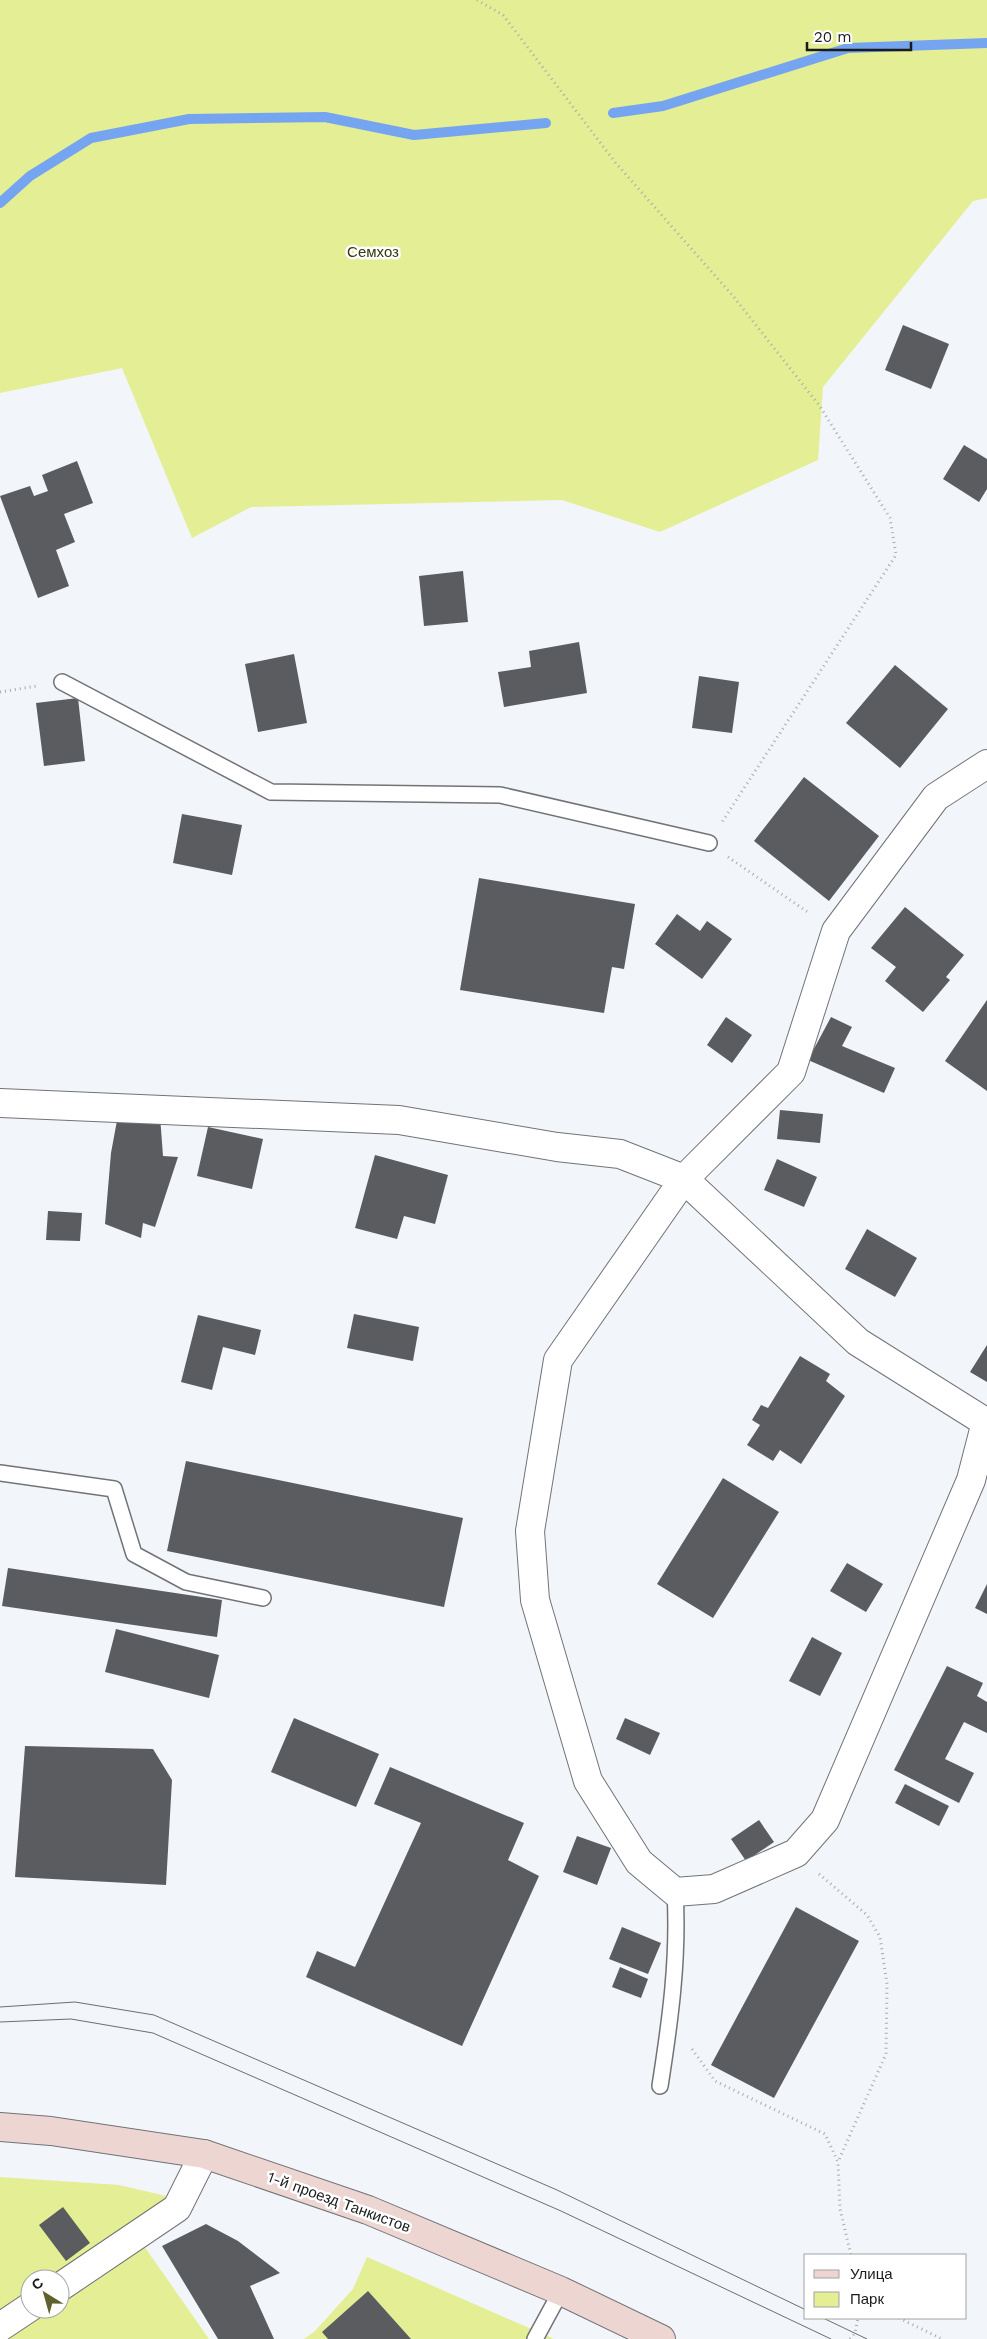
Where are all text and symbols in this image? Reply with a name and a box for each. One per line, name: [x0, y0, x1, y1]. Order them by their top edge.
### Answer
scale bar: [807, 20, 911, 52]
text: 20 m: [814, 28, 852, 46]
park label: Семхоз: [347, 243, 399, 261]
street label: 1-й проезд Танкистов: [265, 2168, 413, 2236]
legend: [804, 2254, 967, 2319]
text: Улица: [850, 2265, 893, 2283]
north arrow: [20, 2269, 70, 2319]
text: С: [28, 2274, 46, 2293]
text: Парк: [850, 2290, 884, 2308]

